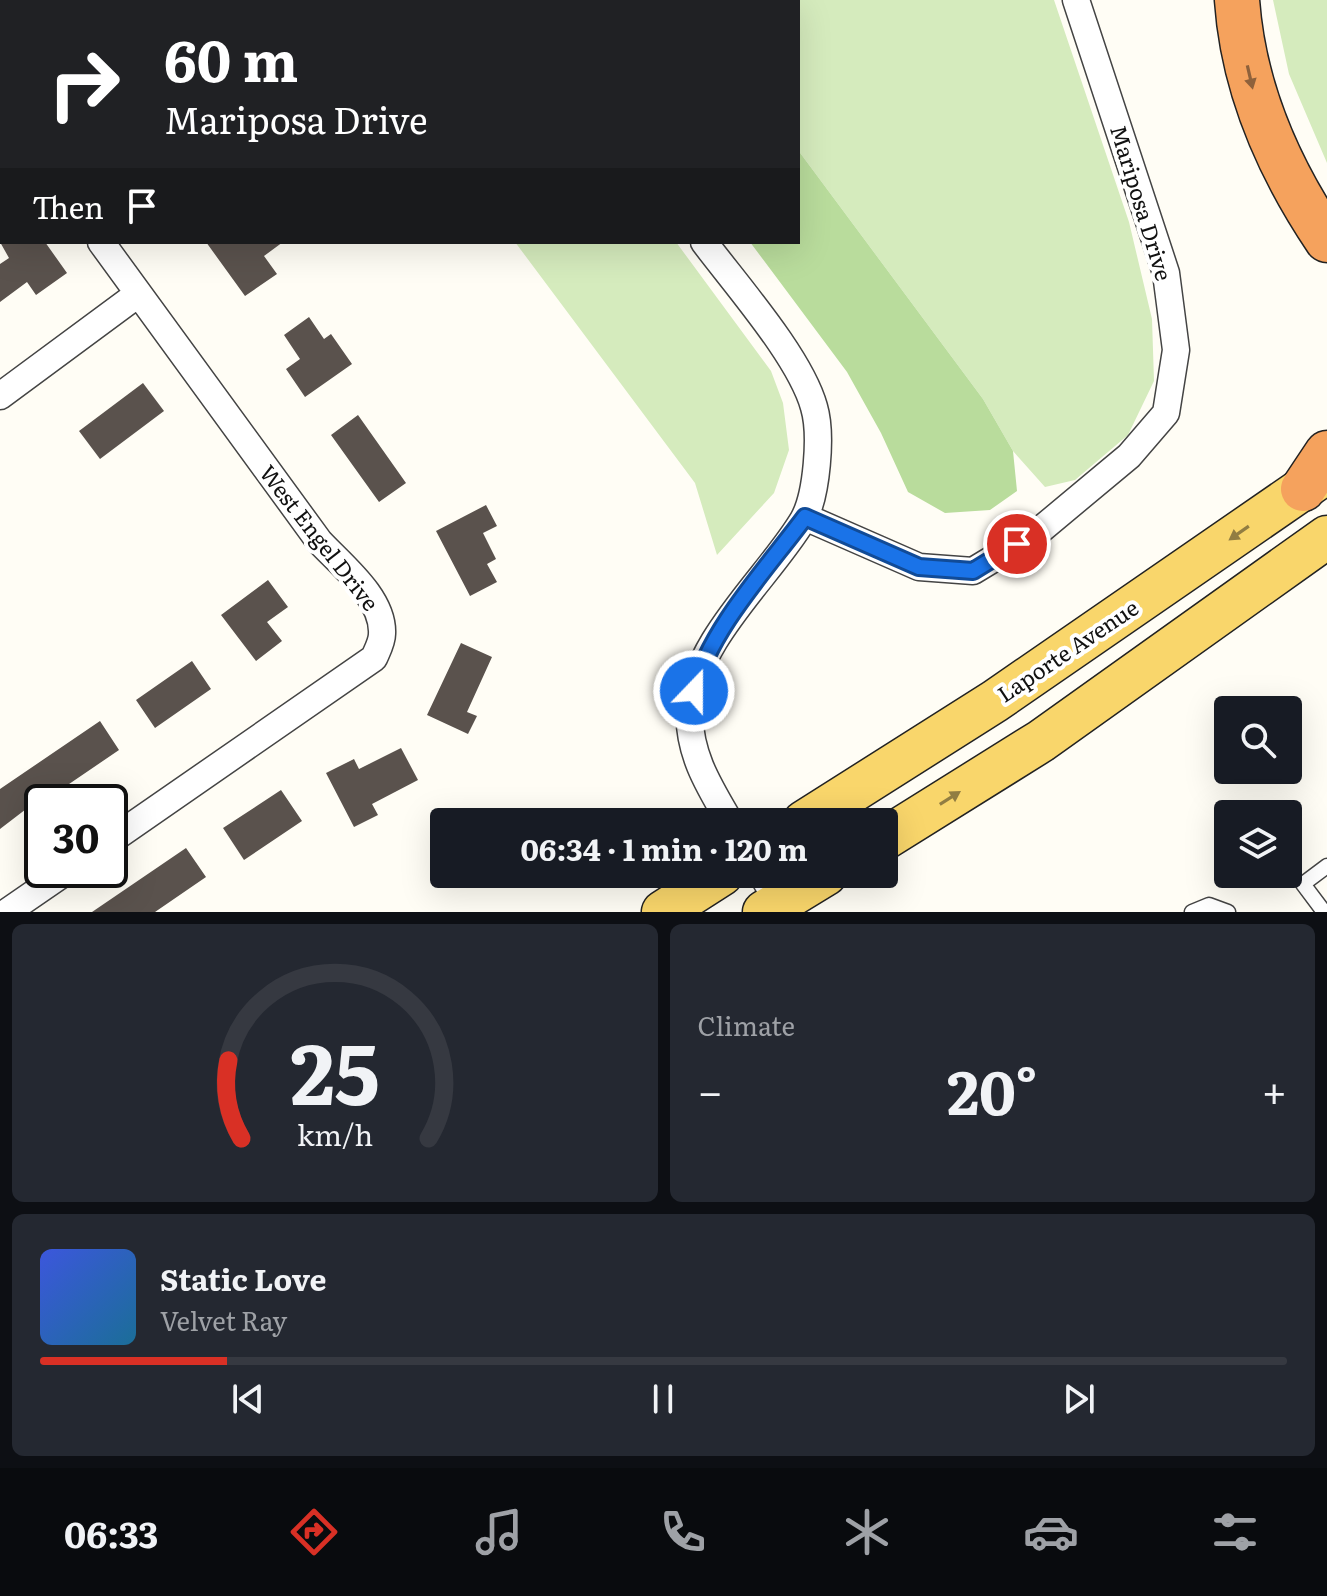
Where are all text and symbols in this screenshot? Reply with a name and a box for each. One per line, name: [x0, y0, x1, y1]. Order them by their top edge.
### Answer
text: 60 m: [164, 16, 298, 99]
icon: right: [32, 32, 136, 136]
one-way arrow: [1244, 64, 1257, 89]
text: Mariposa Drive: [164, 92, 428, 145]
street label: Mariposa Drive: [1103, 121, 1182, 284]
text: Then: [32, 184, 104, 228]
icon: arrive: [120, 184, 164, 228]
street label: West Engel Drive: [253, 457, 388, 617]
pin: [983, 510, 1051, 578]
icon: arrive: [995, 522, 1039, 566]
one-way arrow: [1228, 525, 1250, 540]
street label: Laporte Avenue: [990, 590, 1144, 709]
position arrow: [652, 649, 736, 733]
map controls: [1214, 696, 1302, 888]
button: search: [1214, 696, 1302, 784]
speed limit sign: 30: [24, 784, 128, 888]
one-way arrow: [940, 790, 961, 805]
button: layers: [1214, 800, 1302, 888]
text: 06:34 · 1 min · 120 m: [520, 826, 808, 870]
text: Climate: [698, 1005, 795, 1044]
text: 25: [290, 1007, 380, 1131]
text: 20°: [947, 1044, 1038, 1133]
text: −: [698, 1056, 723, 1122]
text: +: [1261, 1056, 1287, 1122]
text: km/h: [297, 1112, 373, 1155]
text: Static Love: [160, 1256, 327, 1300]
text: Velvet Ray: [160, 1300, 287, 1339]
icon: previous: [226, 1377, 270, 1421]
icon: pause: [641, 1377, 685, 1421]
icon: next: [1057, 1377, 1101, 1421]
icon: directions: [286, 1504, 342, 1560]
icon: music: [471, 1504, 527, 1560]
icon: phone: [655, 1504, 711, 1560]
icon: climate: [839, 1504, 895, 1560]
icon: car: [1023, 1504, 1079, 1560]
icon: filters: [1207, 1504, 1263, 1560]
text: 06:33: [64, 1506, 158, 1559]

